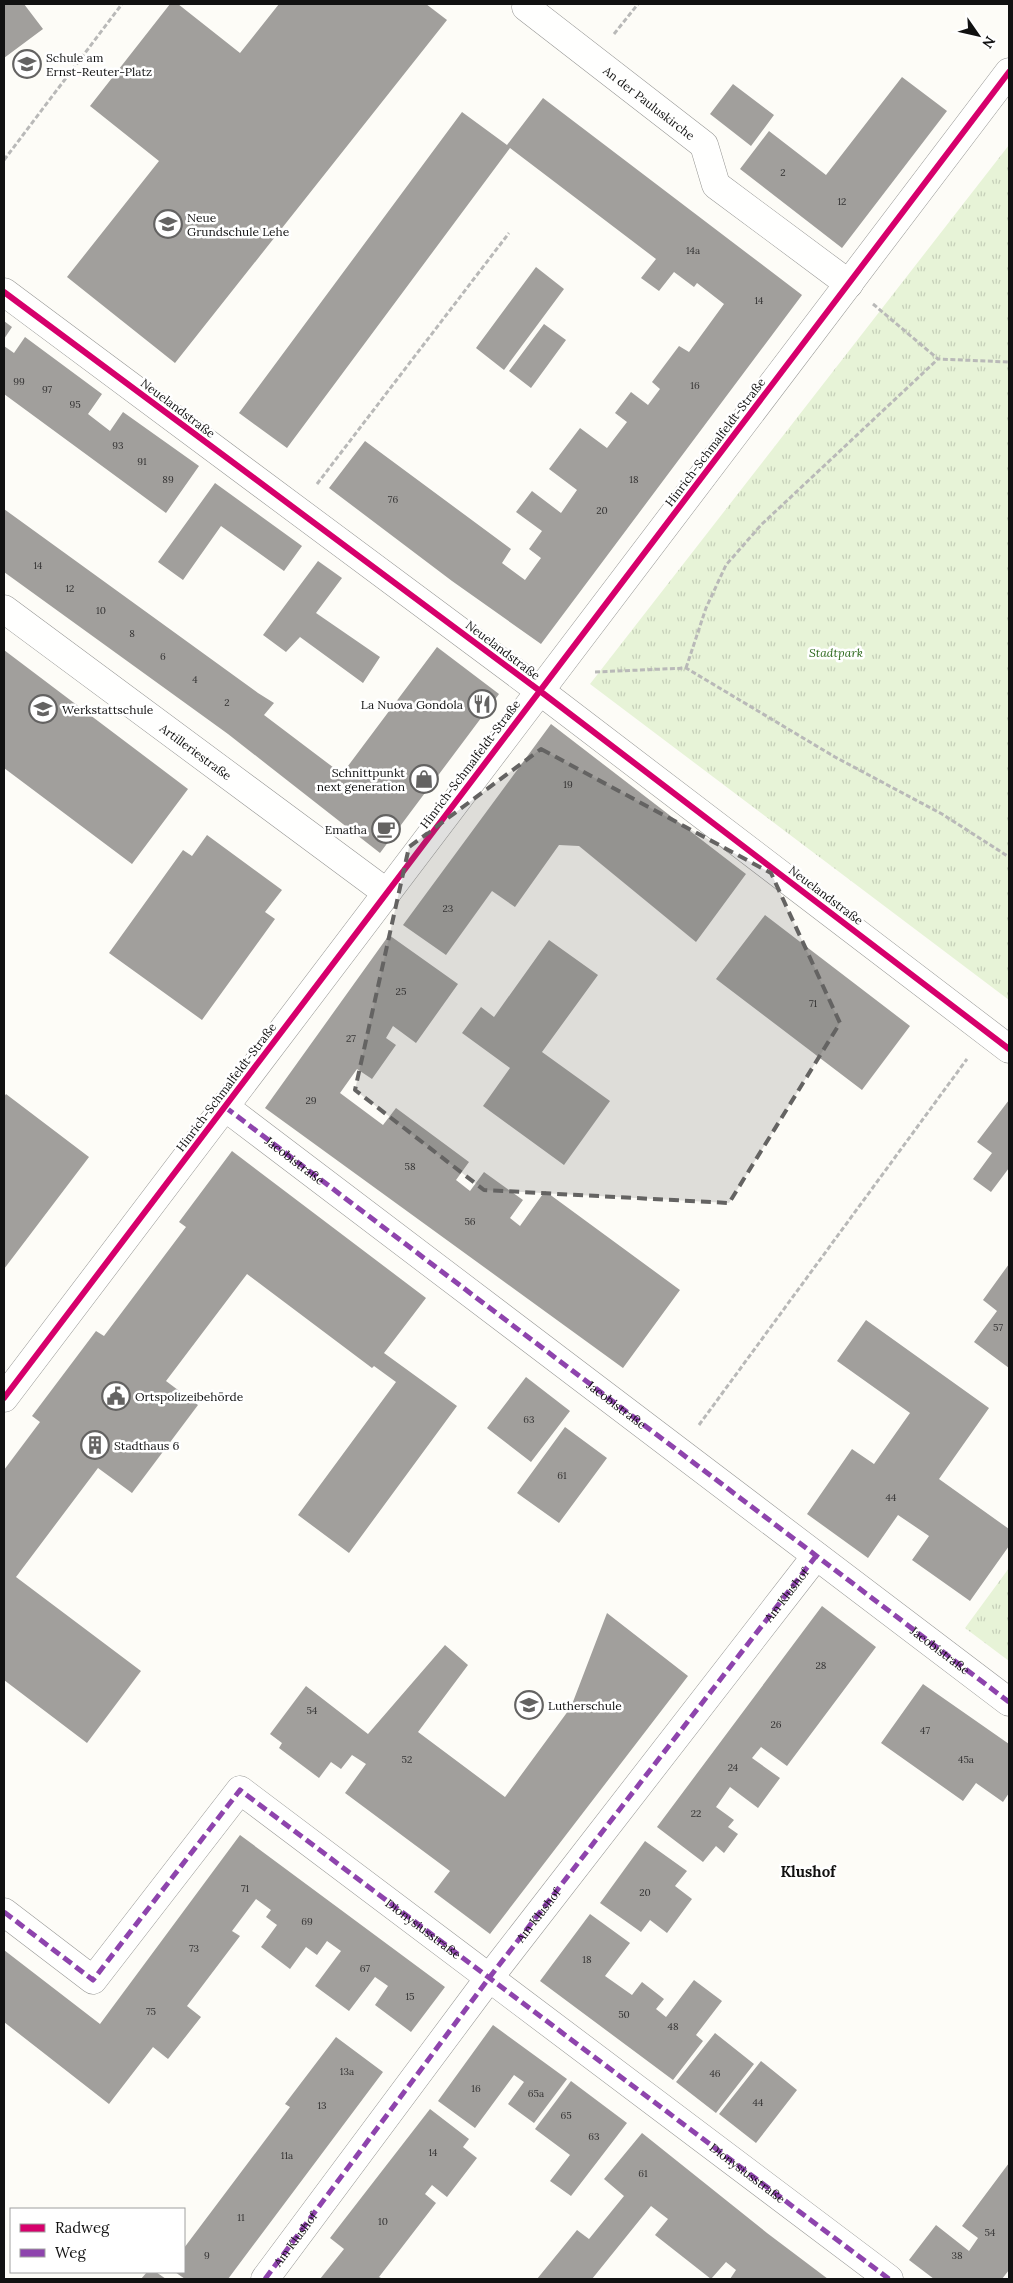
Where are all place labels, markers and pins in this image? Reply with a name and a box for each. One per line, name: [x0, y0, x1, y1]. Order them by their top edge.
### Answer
school or university icon: Schule am Ernst-Reuter-Platz: [12, 49, 42, 79]
place label: Schule am Ernst-Reuter-Platz: [46, 50, 152, 79]
school or university icon: Neue Grundschule Lehe: [153, 209, 183, 239]
place label: Neue Grundschule Lehe: [187, 210, 290, 239]
restaurant icon: La Nuova Gondola: [467, 689, 497, 719]
school or university icon: Werkstattschule: [28, 694, 58, 724]
place label: La Nuova Gondola: [361, 697, 463, 712]
place label: Werkstattschule: [62, 702, 154, 717]
shop icon: Schnittpunkt next generation: [409, 764, 439, 794]
place label: Schnittpunkt next generation: [317, 765, 405, 794]
cafe icon: Ematha: [371, 814, 401, 844]
place label: Ematha: [325, 822, 367, 837]
public building icon: Ortspolizeibehörde: [101, 1381, 131, 1411]
place label: Ortspolizeibehörde: [135, 1389, 244, 1404]
building icon: Stadthaus 6: [80, 1430, 110, 1460]
place label: Stadthaus 6: [114, 1438, 180, 1453]
school or university icon: Lutherschule: [514, 1690, 544, 1720]
place label: Lutherschule: [548, 1698, 622, 1713]

